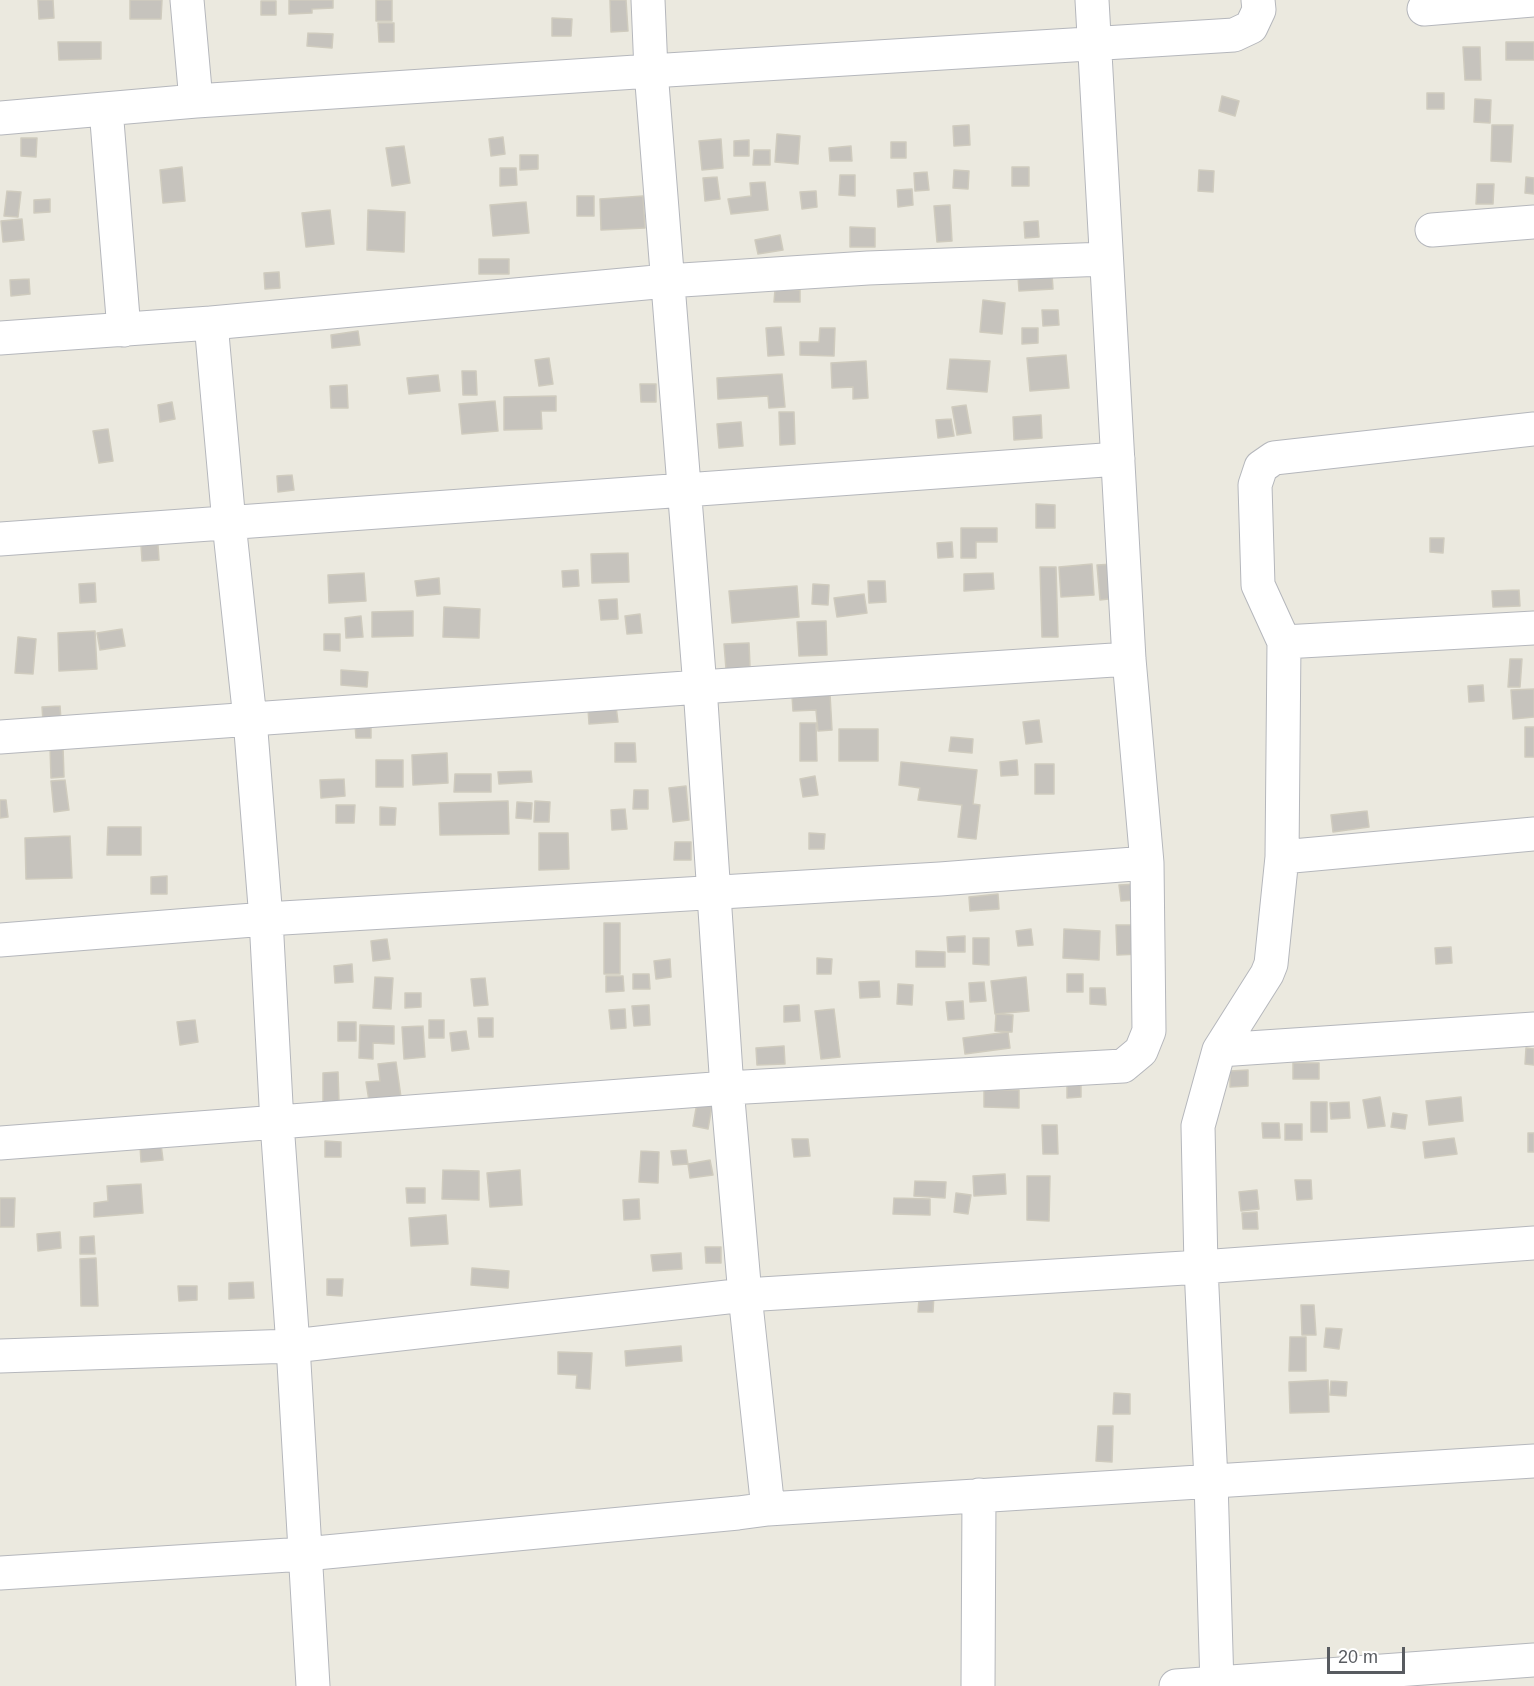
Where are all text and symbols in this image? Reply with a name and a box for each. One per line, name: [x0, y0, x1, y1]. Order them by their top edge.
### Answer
scale bar: [1330, 1635, 1408, 1673]
text: 20 m: [1338, 1647, 1378, 1667]

